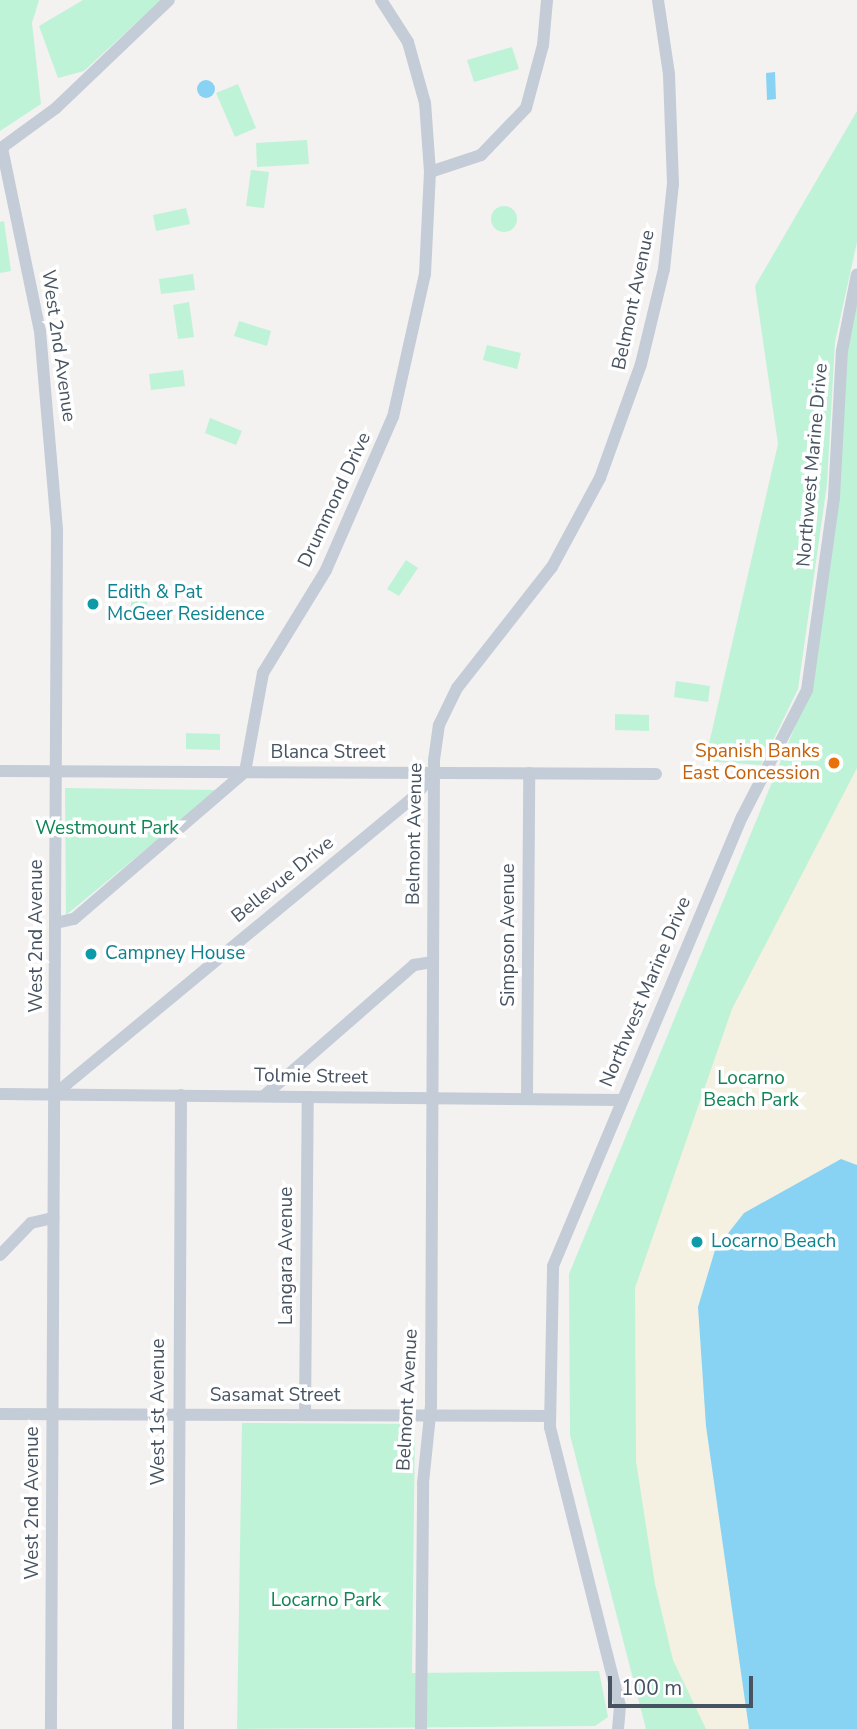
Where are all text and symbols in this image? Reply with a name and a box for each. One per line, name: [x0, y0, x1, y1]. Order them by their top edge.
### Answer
street label: Belmont Avenue: [608, 228, 660, 372]
street label: West 2nd Avenue: [36, 269, 80, 423]
street label: Northwest Marine Drive: [793, 362, 833, 568]
street label: Drummond Drive: [294, 429, 376, 571]
place label: Edith & Pat McGeer Residence: [107, 582, 265, 626]
marker: Edith & Pat McGeer Residence: [85, 596, 101, 612]
place label: Spanish Banks East Concession: [682, 741, 820, 785]
street label: Blanca Street: [271, 742, 385, 764]
marker: Spanish Banks East Concession: [826, 755, 842, 771]
street label: Belmont Avenue: [402, 763, 428, 905]
park label: Westmount Park: [35, 818, 179, 840]
street label: Bellevue Drive: [227, 832, 339, 928]
street label: West 2nd Avenue: [26, 859, 48, 1013]
street label: Simpson Avenue: [498, 863, 520, 1007]
street label: Northwest Marine Drive: [596, 894, 696, 1090]
place label: Campney House: [105, 943, 245, 965]
marker: Campney House: [83, 946, 99, 962]
street label: Tolmie Street: [254, 1065, 368, 1089]
park label: Locarno Beach Park: [703, 1068, 799, 1112]
street label: Langara Avenue: [276, 1187, 298, 1325]
place label: Locarno Beach: [711, 1231, 836, 1253]
marker: Locarno Beach: [689, 1234, 705, 1250]
street label: Belmont Avenue: [393, 1328, 423, 1472]
street label: West 1st Avenue: [148, 1338, 170, 1486]
street label: Sasamat Street: [210, 1385, 340, 1407]
street label: West 2nd Avenue: [22, 1426, 44, 1580]
park label: Locarno Park: [271, 1590, 381, 1612]
scale bar: [612, 1662, 757, 1706]
text: 100 m: [621, 1674, 682, 1702]

